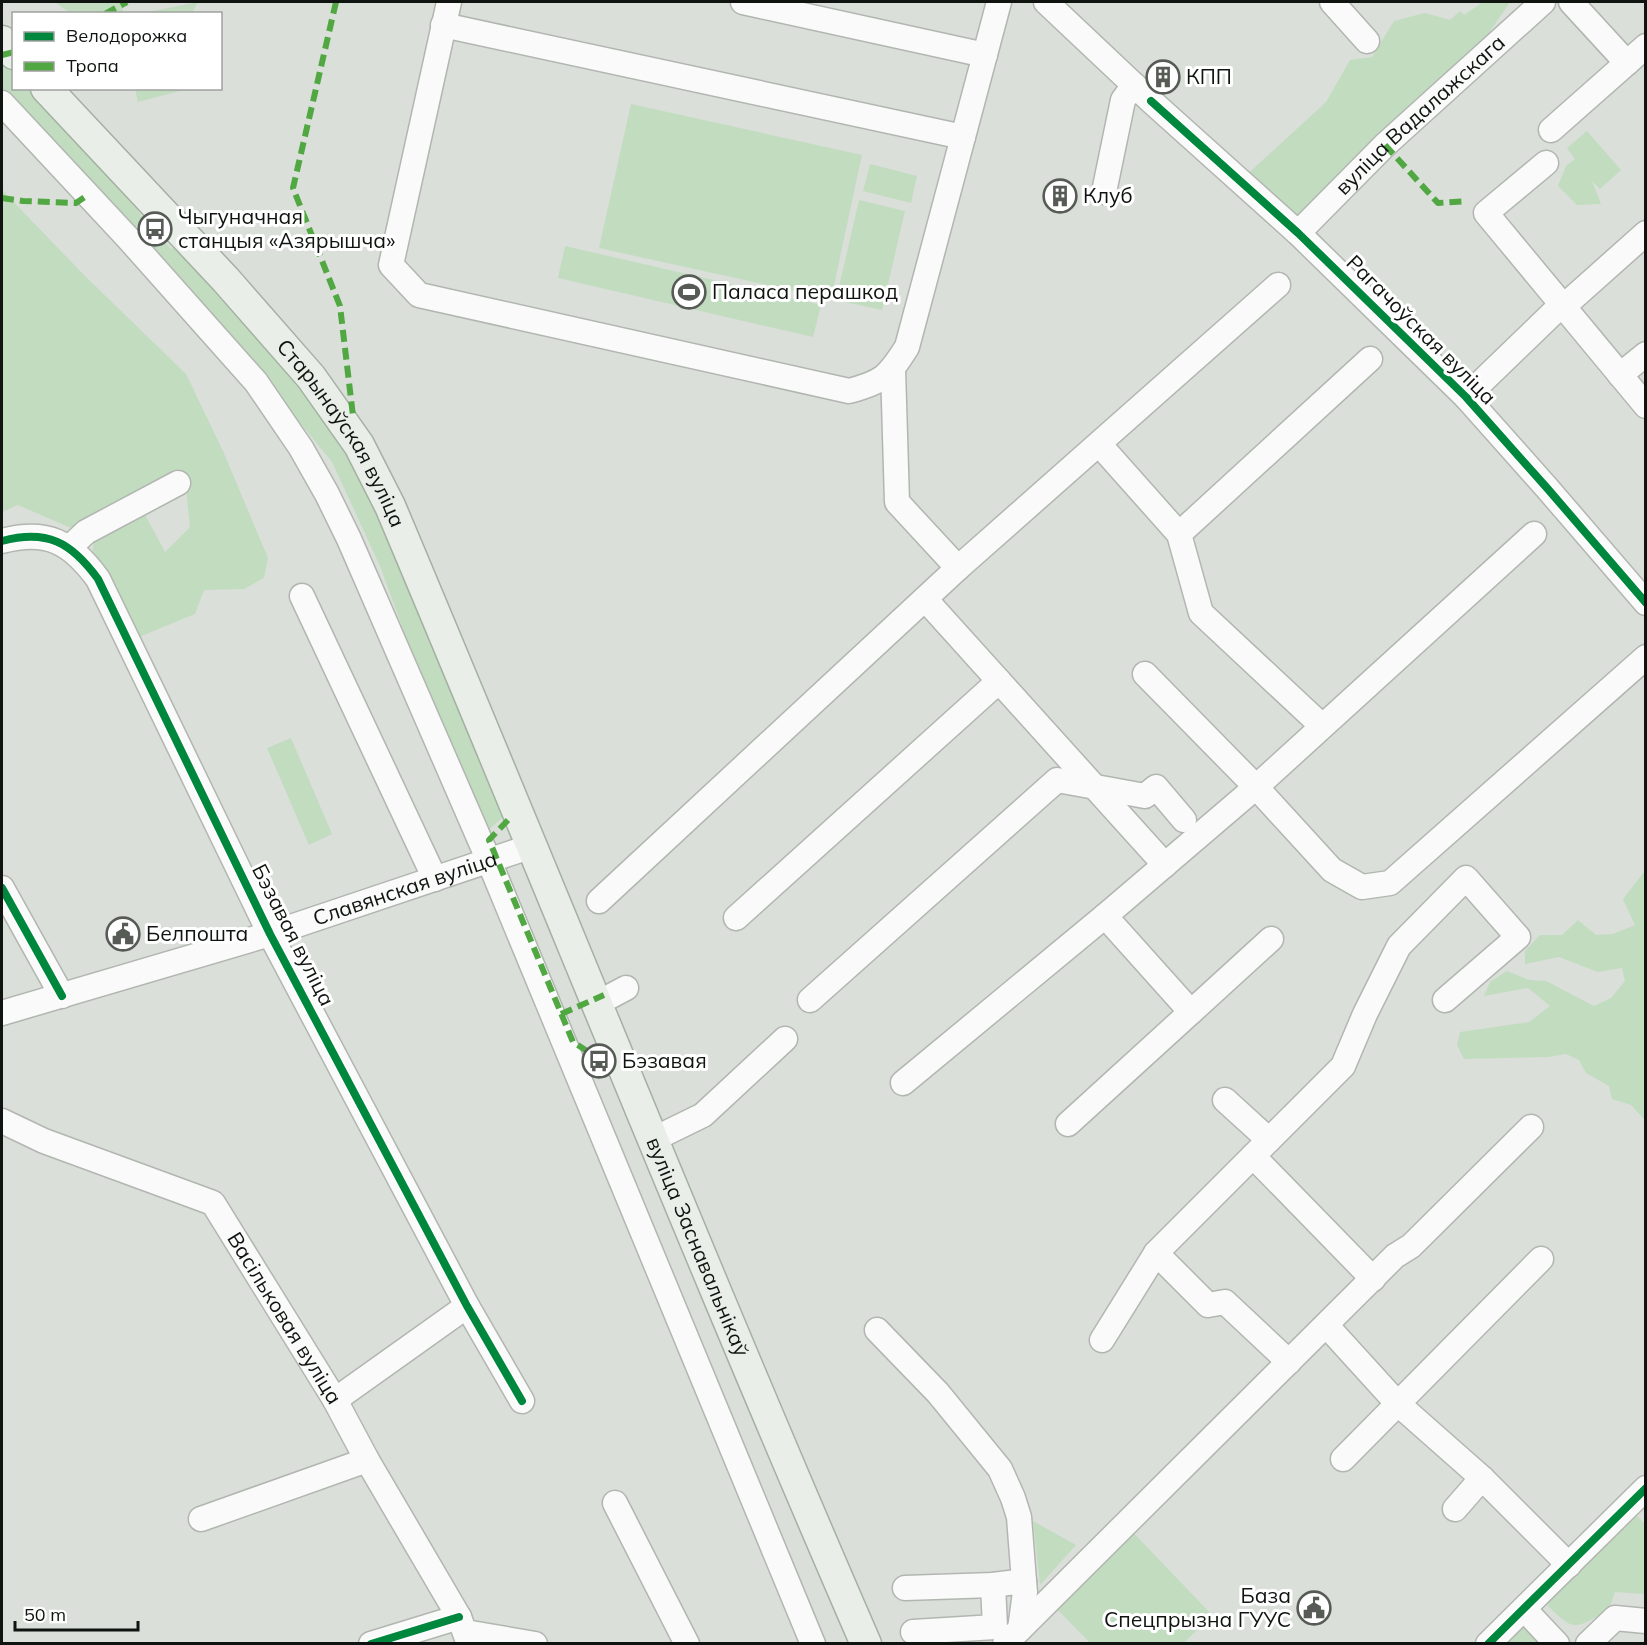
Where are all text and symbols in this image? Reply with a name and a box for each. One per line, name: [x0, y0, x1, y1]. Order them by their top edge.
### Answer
legend: [12, 12, 222, 90]
text: Велодорожка: [66, 24, 187, 47]
street label: вуліца Вадалажскага: [1329, 29, 1510, 200]
text: Тропа: [66, 54, 119, 77]
building icon: КПП: [1145, 59, 1181, 95]
place label: КПП: [1186, 63, 1232, 89]
building icon: Клуб: [1042, 178, 1078, 214]
place label: Клуб: [1083, 182, 1133, 208]
place label: Чыгуначная станцыя «Азярышча»: [178, 203, 395, 253]
bus stop icon: Чыгуначная станцыя «Азярышча»: [137, 211, 173, 247]
street label: Рагачоўская вуліца: [1342, 249, 1502, 409]
sports icon: Паласа перашкод: [671, 274, 707, 310]
place label: Паласа перашкод: [712, 278, 898, 304]
street label: Старынаўская вуліца: [272, 333, 411, 531]
street label: Славянская вуліца: [309, 845, 500, 931]
street label: Бэзавая вуліца: [247, 859, 341, 1010]
public building icon: Белпошта: [105, 916, 141, 952]
place label: Белпошта: [146, 920, 248, 946]
bus stop icon: Бэзавая: [581, 1043, 617, 1079]
place label: Бэзавая: [622, 1047, 707, 1073]
street label: вуліца Заснавальнікаў: [641, 1133, 756, 1360]
street label: Васільковая вуліца: [222, 1227, 348, 1408]
place label: База Спецпрызна ГУУС: [1104, 1582, 1291, 1632]
public building icon: База Спецпрызна ГУУС: [1296, 1590, 1332, 1626]
scale bar: [15, 1594, 138, 1632]
text: 50 m: [24, 1603, 66, 1626]

